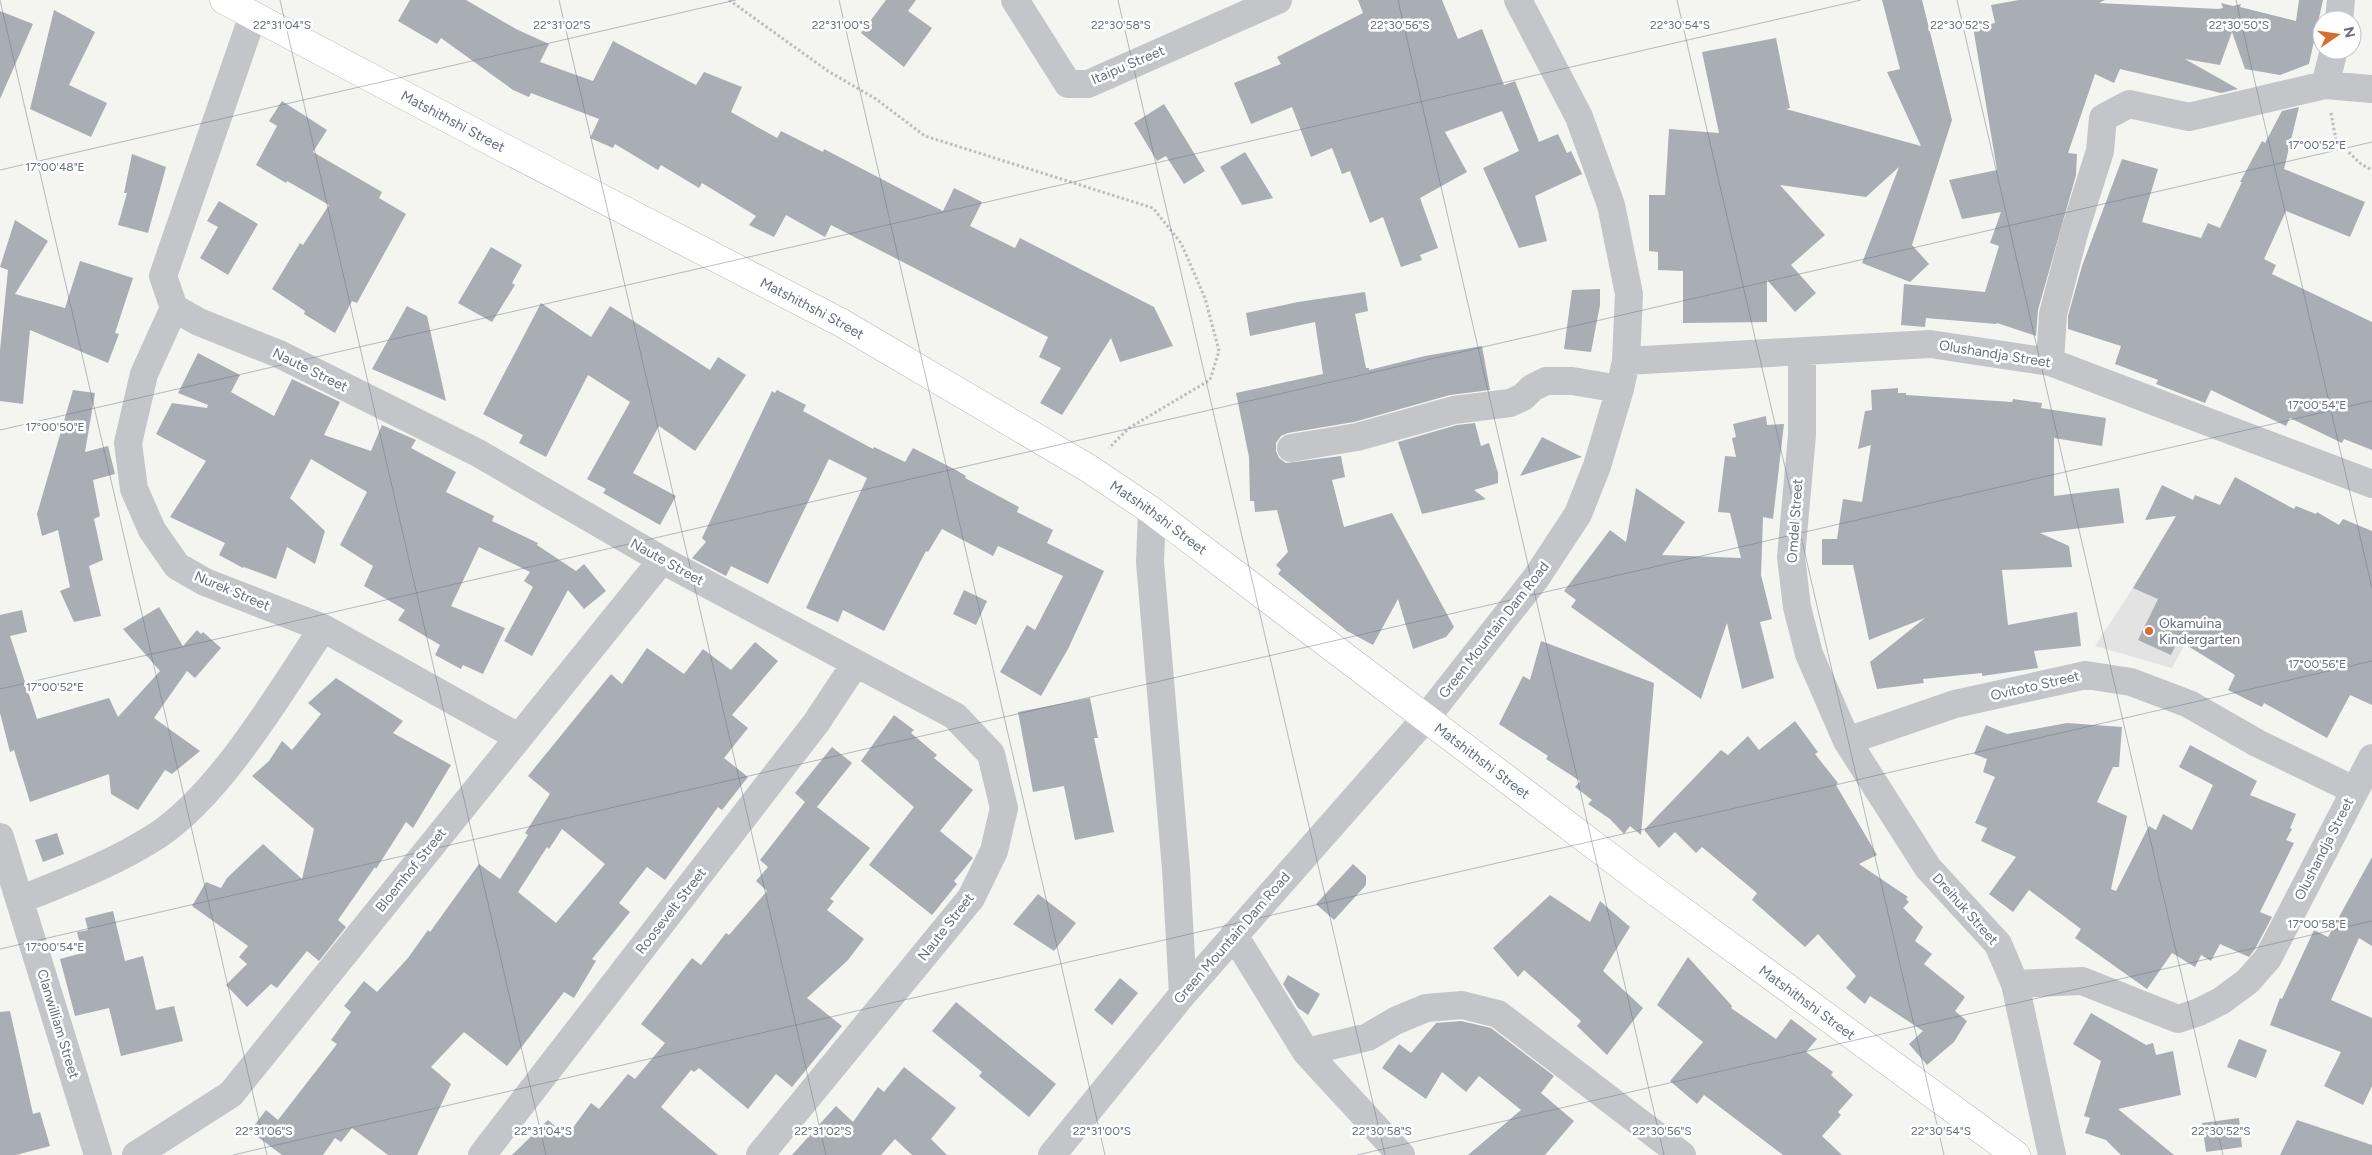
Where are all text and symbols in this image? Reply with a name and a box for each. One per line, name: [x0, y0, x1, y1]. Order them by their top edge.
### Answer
north arrow: [2312, 10, 2362, 60]
text: 22°31'04"S: [253, 18, 311, 32]
text: 22°31'02"S: [533, 18, 591, 32]
text: 22°31'00"S: [812, 18, 870, 32]
text: 22°30'58"S: [1091, 18, 1151, 32]
text: 22°30'56"S: [1370, 18, 1430, 32]
text: 22°30'54"S: [1650, 18, 1710, 32]
text: 22°30'52"S: [1930, 18, 1990, 32]
text: 22°30'50"S: [2209, 18, 2269, 32]
text: N: [2340, 25, 2359, 39]
street label: Itaipu Street: [1089, 42, 1167, 88]
street label: Matshithshi Street: [398, 87, 508, 156]
text: 17°00'52"E: [2288, 138, 2346, 152]
text: 17°00'48"E: [25, 160, 85, 174]
street label: Matshithshi Street: [757, 274, 867, 343]
street label: Olushandja Street: [1938, 337, 2052, 371]
street label: Naute Street: [270, 345, 350, 395]
text: 17°00'54"E: [2288, 398, 2346, 412]
text: 17°00'50"E: [25, 420, 85, 434]
street label: Matshithshi Street: [1107, 477, 1210, 558]
street label: Omdel Street: [1784, 478, 1806, 564]
street label: Naute Street: [627, 535, 707, 589]
street label: Green Mountain Dam Road: [1435, 558, 1553, 702]
street label: Nurek Street: [192, 567, 272, 615]
place label: Okamuina Kindergarten: [2159, 615, 2240, 648]
marker: Okamuina Kindergarten: [2143, 625, 2155, 637]
text: 17°00'56"E: [2288, 657, 2346, 671]
street label: Ovitoto Street: [1989, 668, 2081, 704]
text: 17°00'52"E: [26, 680, 84, 694]
street label: Matshithshi Street: [1431, 719, 1533, 802]
street label: Olushandja Street: [2291, 795, 2357, 903]
street label: Bloemhof Street: [372, 825, 450, 915]
street label: Roosevelt Street: [632, 864, 710, 958]
street label: Green Mountain Dam Road: [1170, 869, 1294, 1007]
street label: Dreihuk Street: [1928, 870, 2002, 948]
street label: Naute Street: [914, 890, 978, 964]
text: 17°00'58"E: [2288, 917, 2346, 931]
text: 17°00'54"E: [26, 940, 84, 954]
street label: Matshithshi Street: [1756, 961, 1859, 1043]
street label: Clanwilliam Street: [33, 967, 83, 1081]
text: 22°31'06"S: [235, 1124, 293, 1138]
text: 22°31'04"S: [514, 1124, 572, 1138]
text: 22°31'02"S: [794, 1124, 852, 1138]
text: 22°31'00"S: [1073, 1124, 1131, 1138]
text: 22°30'58"S: [1352, 1124, 1412, 1138]
text: 22°30'56"S: [1632, 1124, 1692, 1138]
text: 22°30'54"S: [1911, 1124, 1971, 1138]
text: 22°30'52"S: [2191, 1124, 2251, 1138]

